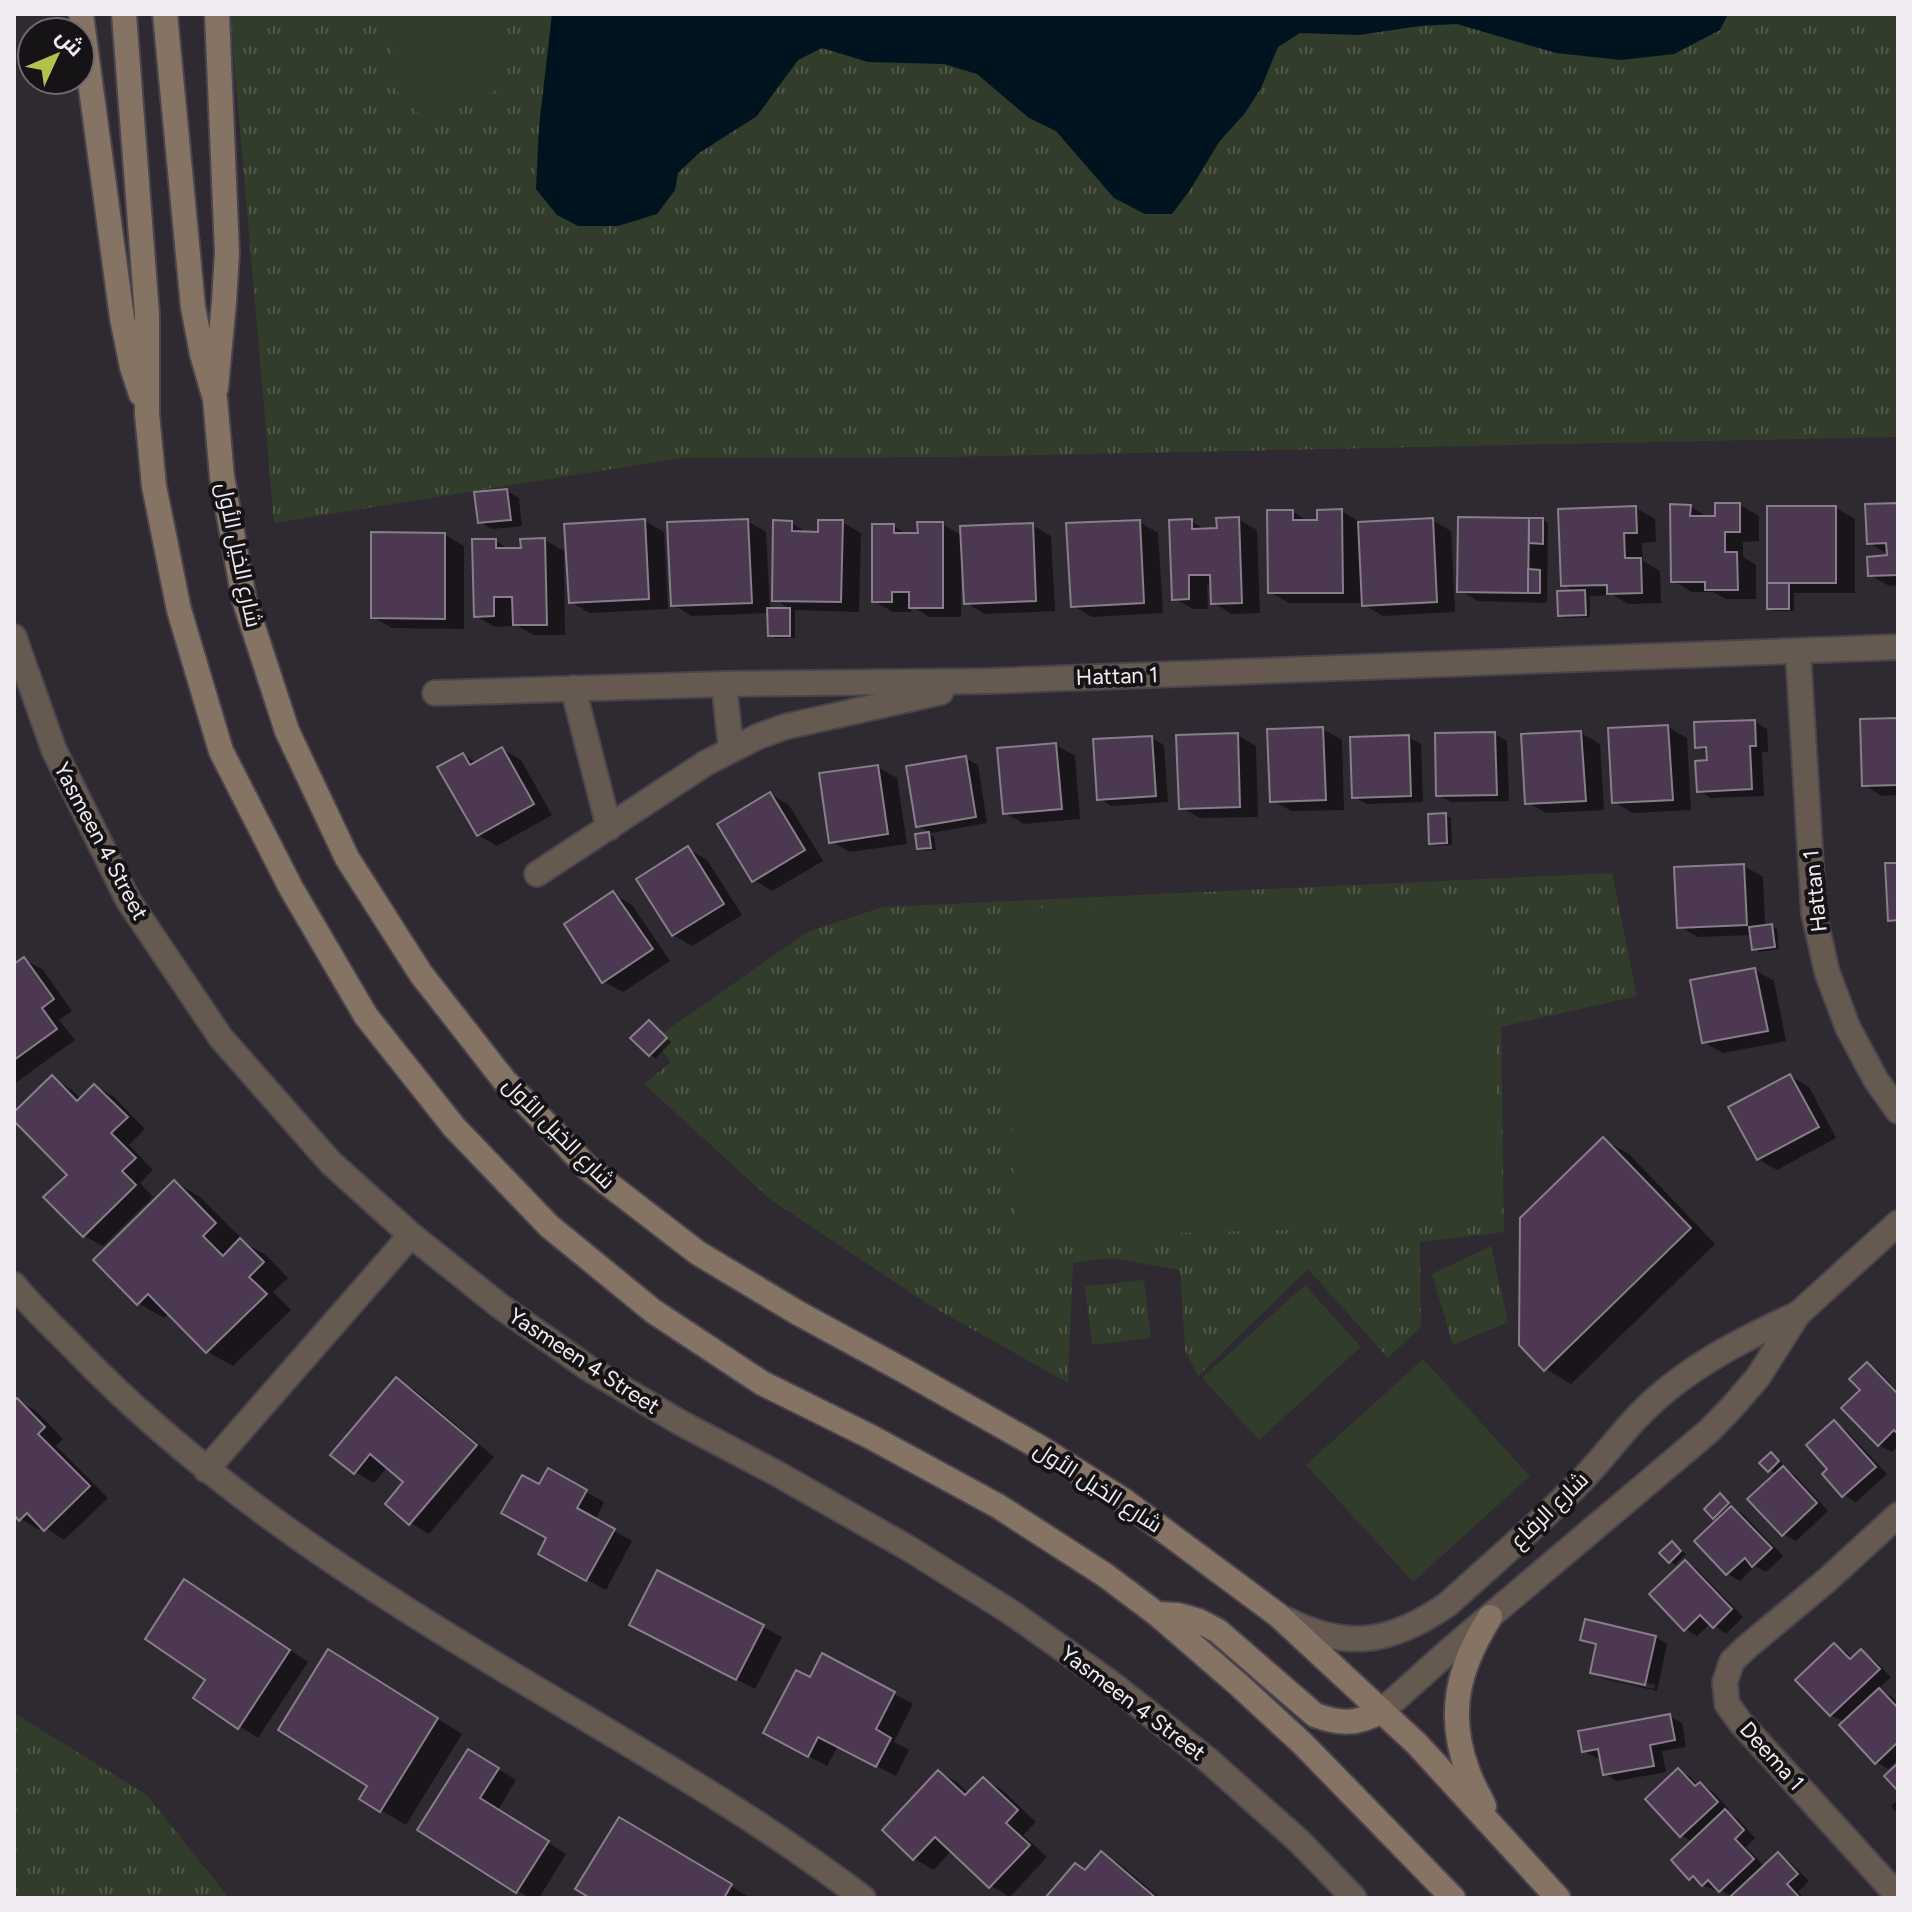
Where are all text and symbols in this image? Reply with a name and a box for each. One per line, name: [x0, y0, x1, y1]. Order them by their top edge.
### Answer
north arrow: [16, 16, 96, 96]
text: ش: [51, 23, 90, 62]
street label: شارع الخيل الأول: [210, 480, 268, 630]
street label: Hattan 1: [1075, 661, 1159, 691]
street label: Yasmeen 4 Street: [48, 758, 154, 924]
street label: Hattan 1: [1797, 849, 1833, 933]
street label: شارع الخيل الأول: [497, 1071, 621, 1195]
street label: Yasmeen 4 Street: [503, 1302, 665, 1420]
street label: شارع الخيل الأول: [1028, 1436, 1167, 1539]
street label: شارع الرفاع: [1504, 1466, 1595, 1555]
street label: Yasmeen 4 Street: [1055, 1640, 1211, 1766]
street label: Deema 1: [1734, 1716, 1810, 1796]

